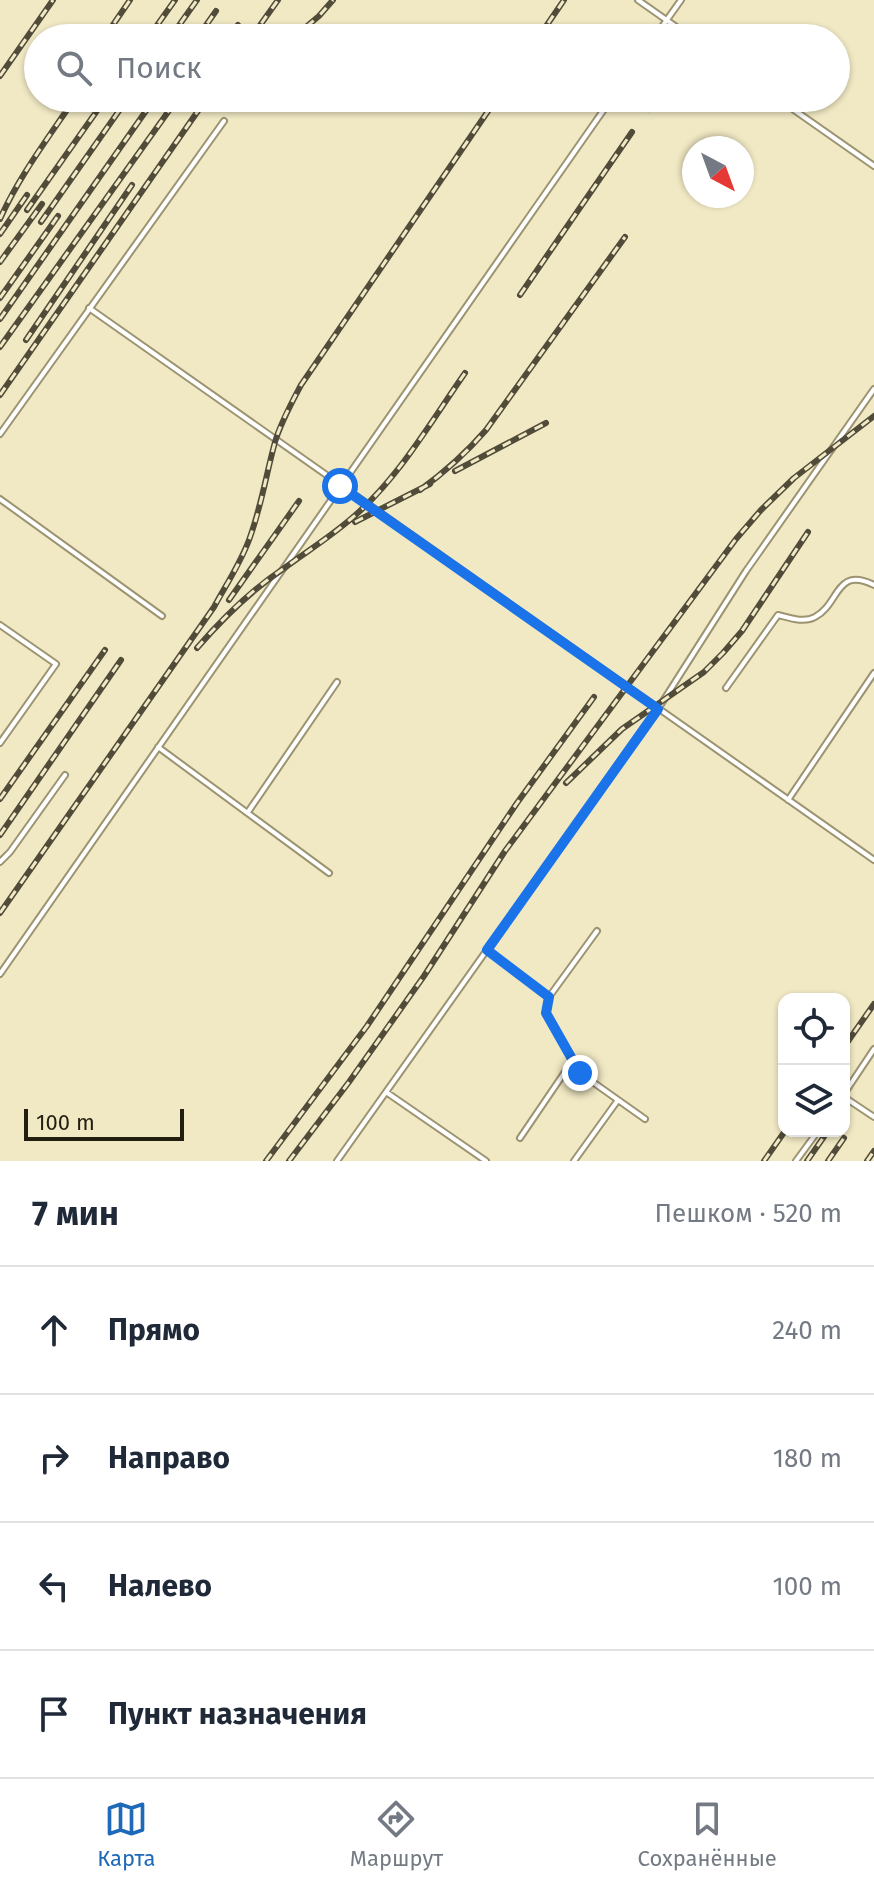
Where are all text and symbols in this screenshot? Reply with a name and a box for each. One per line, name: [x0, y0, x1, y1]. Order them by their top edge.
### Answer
search box: [24, 24, 850, 112]
icon: search: [52, 46, 96, 90]
text: Поиск: [116, 50, 202, 86]
north arrow: [682, 136, 754, 208]
route start: [322, 468, 358, 504]
map controls: [778, 993, 850, 1137]
button: locate: [778, 993, 850, 1065]
route end: [562, 1055, 598, 1091]
button: layers: [778, 1065, 850, 1137]
scale bar: [24, 1105, 184, 1141]
text: 100 m: [36, 1109, 95, 1136]
text: 7 мин: [32, 1193, 119, 1234]
text: Пешком · 520 m: [654, 1198, 842, 1229]
icon: ahead: [32, 1308, 76, 1352]
text: Прямо: [108, 1312, 200, 1348]
text: 240 m: [772, 1315, 842, 1346]
icon: right: [32, 1436, 76, 1480]
text: Направо: [108, 1440, 230, 1476]
text: 180 m: [773, 1443, 842, 1474]
icon: left: [32, 1564, 76, 1608]
text: Налево: [108, 1568, 212, 1604]
text: 100 m: [773, 1571, 842, 1602]
icon: arrive: [32, 1692, 76, 1736]
text: Пункт назначения: [108, 1696, 367, 1732]
tab: Карта: [97, 1797, 155, 1872]
tab: Маршрут: [350, 1797, 443, 1872]
tab: Сохранённые: [638, 1797, 777, 1872]

